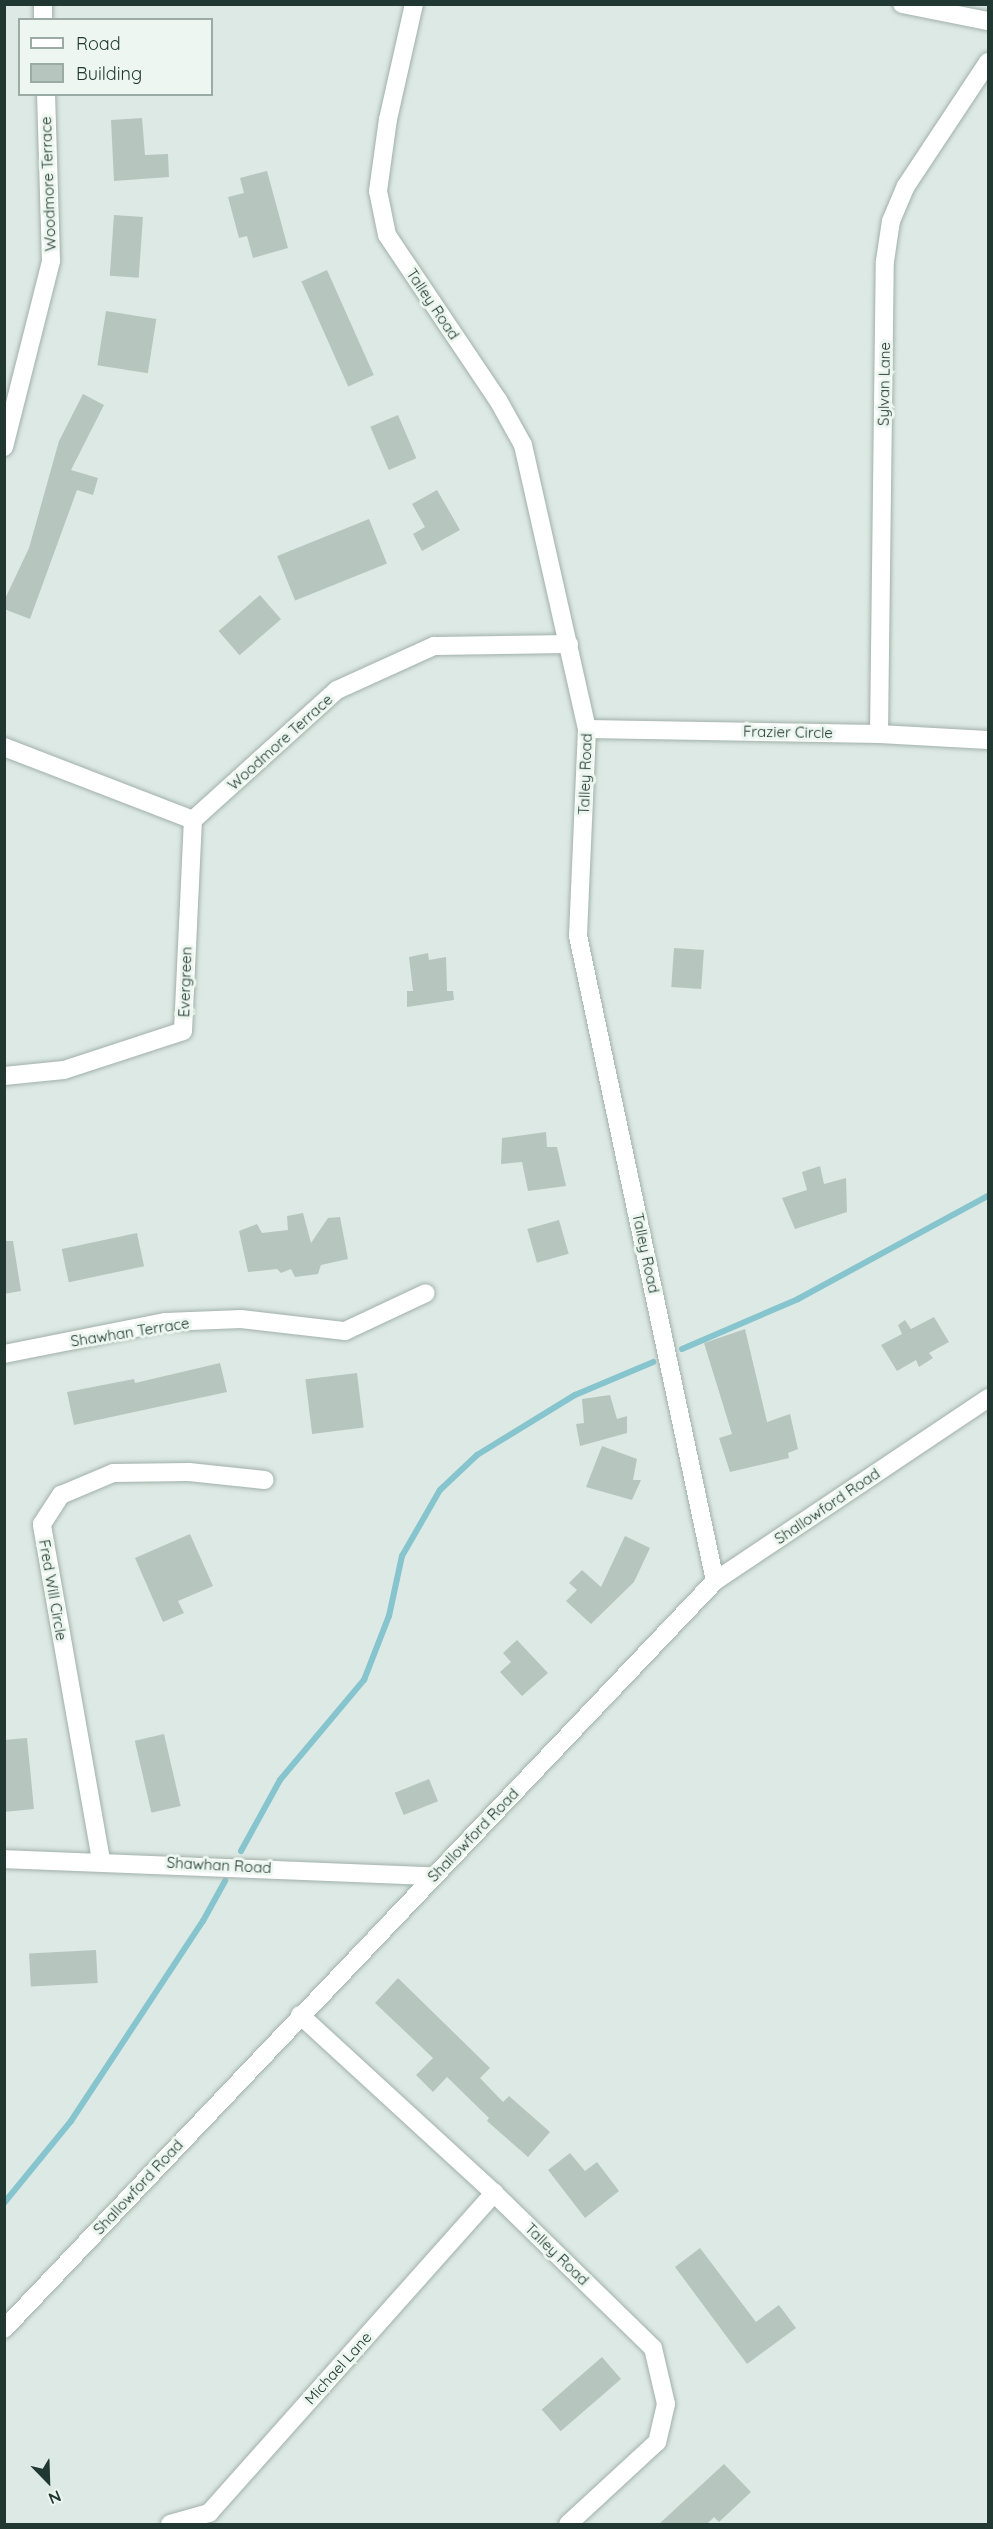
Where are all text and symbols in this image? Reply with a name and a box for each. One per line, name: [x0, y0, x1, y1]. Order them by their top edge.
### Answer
legend: [18, 18, 213, 96]
text: Road: [76, 32, 121, 55]
text: Building: [76, 62, 142, 85]
street label: Woodmore Terrace: [37, 116, 59, 252]
street label: Talley Road: [403, 265, 463, 343]
street label: Sylvan Lane: [874, 342, 894, 426]
street label: Woodmore Terrace: [224, 690, 336, 794]
street label: Frazier Circle: [743, 722, 833, 742]
street label: Talley Road: [575, 733, 595, 815]
street label: Evergreen: [175, 946, 195, 1018]
street label: Talley Road: [629, 1211, 663, 1295]
street label: Shawhan Terrace: [69, 1314, 191, 1350]
street label: Shallowford Road: [771, 1464, 883, 1548]
street label: Fred Will Circle: [35, 1538, 71, 1642]
street label: Shallowford Road: [424, 1785, 522, 1885]
street label: Shawhan Road: [166, 1853, 272, 1877]
street label: Shallowford Road: [90, 2136, 186, 2238]
street label: Talley Road: [521, 2219, 593, 2289]
street label: Michael Lane: [301, 2328, 375, 2408]
north arrow: [18, 2451, 78, 2511]
text: N: [46, 2486, 64, 2509]

